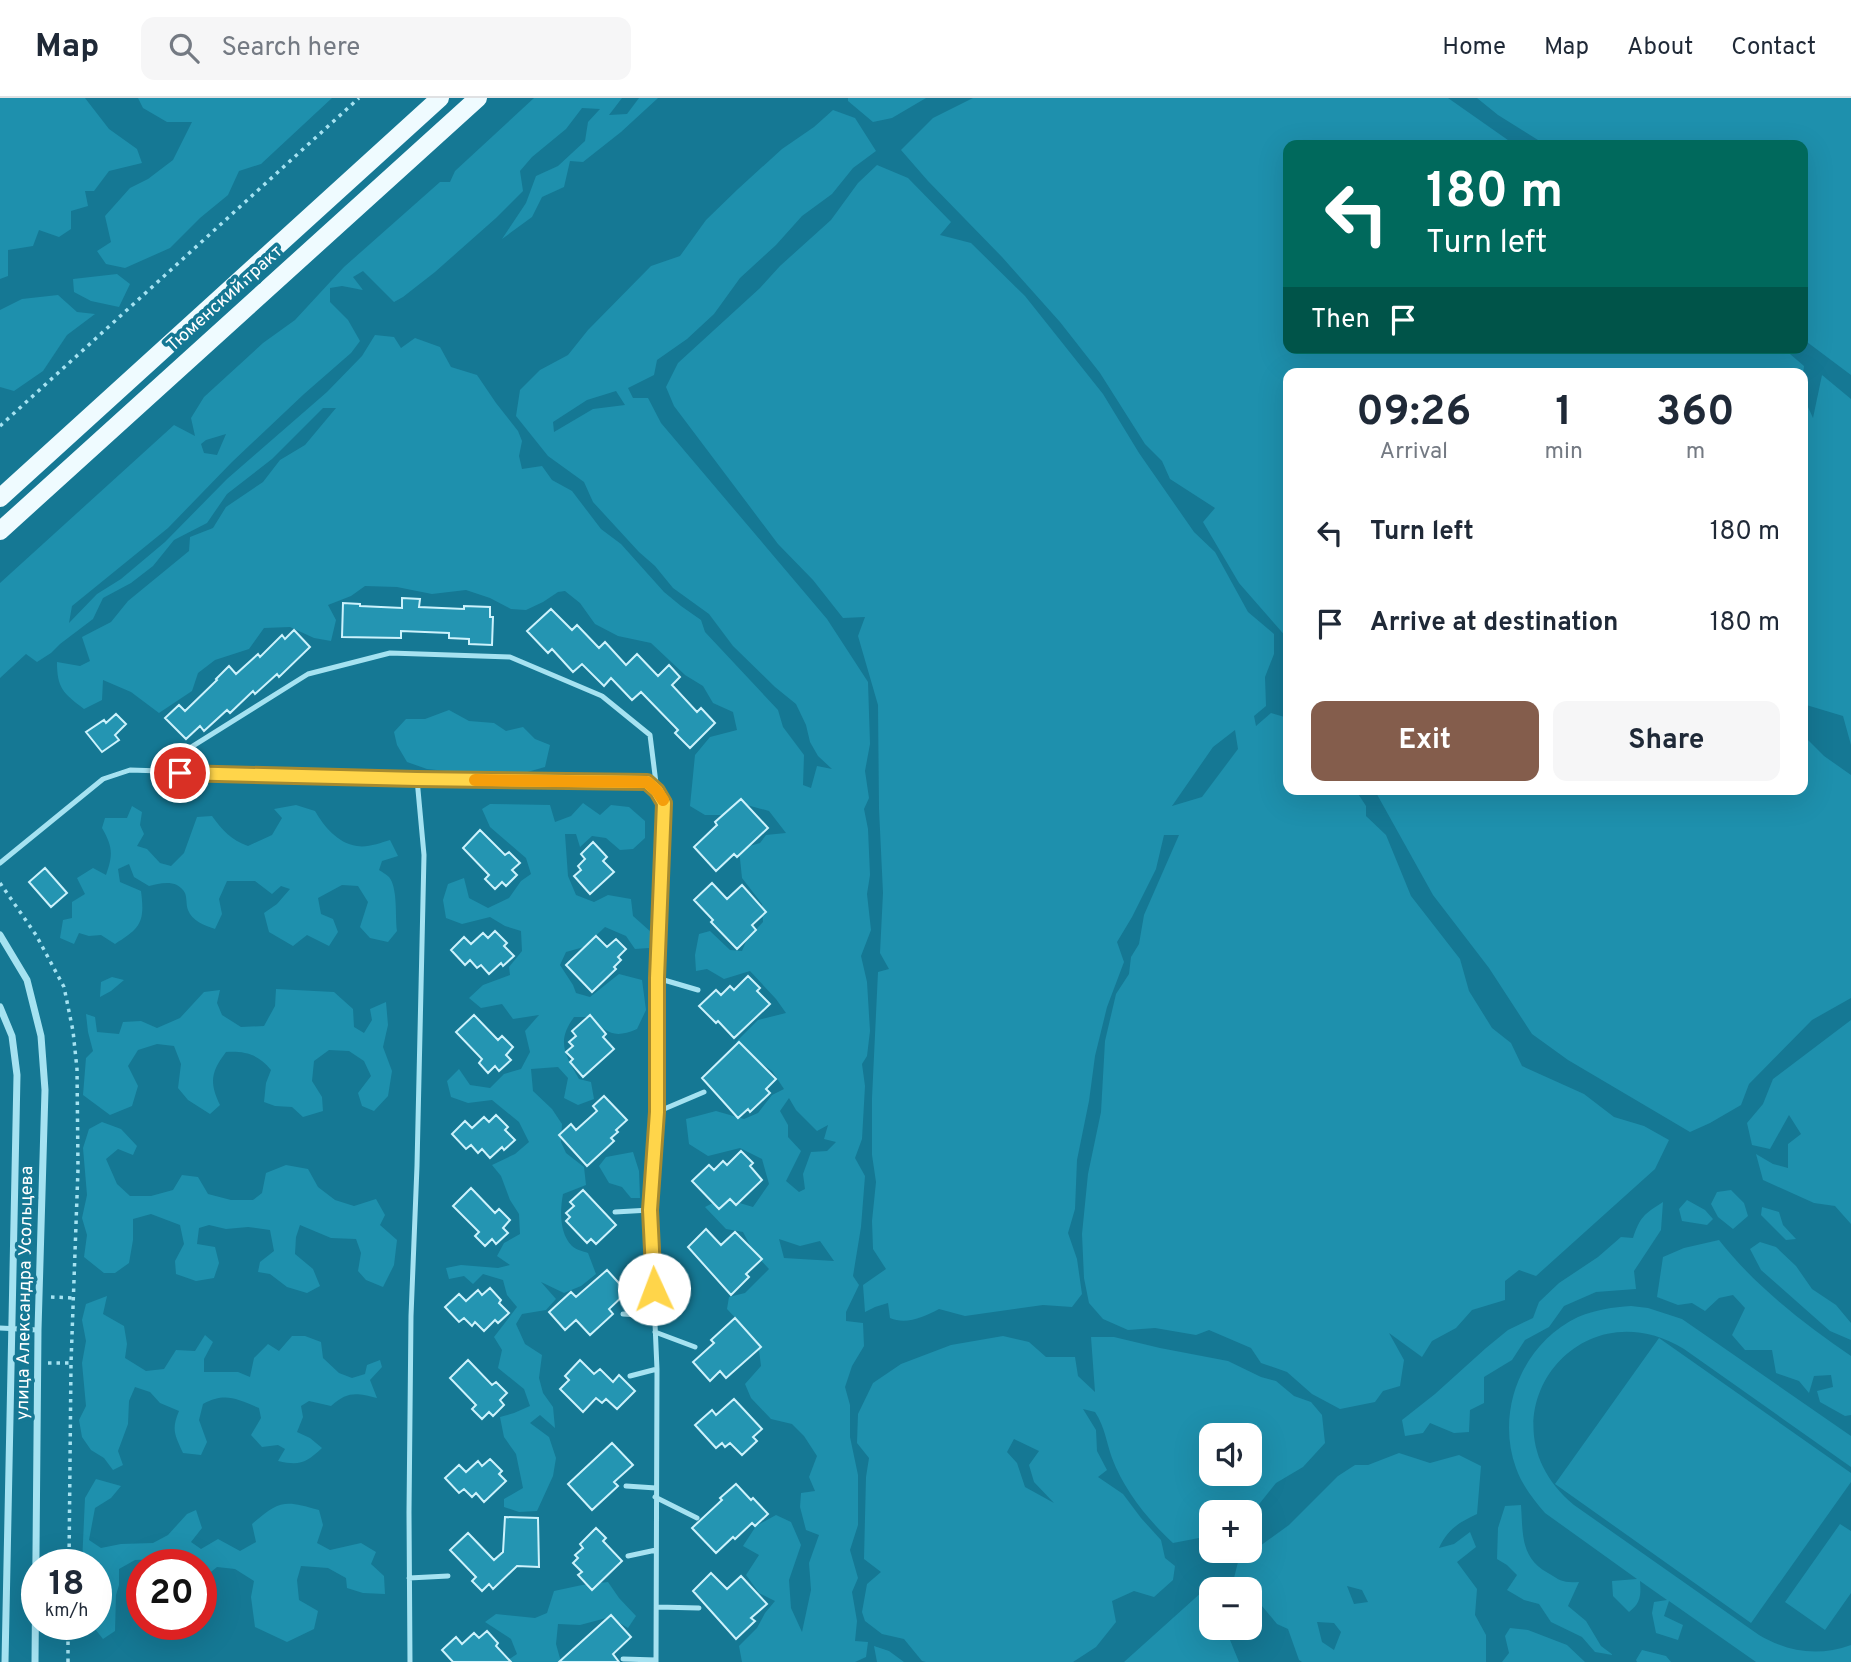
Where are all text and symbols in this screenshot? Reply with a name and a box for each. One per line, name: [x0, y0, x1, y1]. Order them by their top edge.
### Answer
search box: [141, 17, 631, 80]
text: Map: [35, 27, 99, 69]
icon: search: [165, 29, 203, 67]
text: Search here: [221, 32, 360, 65]
text: Home: [1442, 33, 1506, 63]
text: Map: [1544, 33, 1589, 63]
text: About: [1627, 33, 1693, 63]
text: Contact: [1731, 33, 1816, 63]
text: 180 m: [1426, 163, 1563, 225]
icon: left: [1311, 168, 1402, 259]
text: Turn left: [1426, 224, 1547, 264]
street label: Тюменский тракт: [162, 241, 288, 357]
icon: arrive: [1384, 301, 1422, 339]
text: Then: [1311, 304, 1370, 337]
text: 09:26: [1356, 387, 1471, 440]
text: 1: [1555, 387, 1572, 440]
text: 360: [1656, 387, 1735, 440]
text: Arrival: [1380, 438, 1448, 467]
text: min: [1545, 438, 1583, 467]
text: m: [1686, 438, 1705, 467]
icon: left: [1311, 514, 1349, 552]
text: Turn left: [1370, 516, 1474, 549]
text: 180 m: [1710, 516, 1780, 549]
icon: arrive: [1311, 605, 1349, 643]
text: Arrive at destination: [1370, 607, 1618, 640]
text: 180 m: [1710, 607, 1780, 640]
button: Exit: [1311, 701, 1539, 781]
button: Share: [1553, 701, 1780, 781]
pin: [150, 743, 210, 803]
icon: arrive: [161, 754, 199, 792]
street label: улица Александра Усольцева: [12, 1166, 39, 1420]
position arrow: [617, 1252, 691, 1326]
map controls: [1199, 1423, 1262, 1640]
button: sound: [1199, 1423, 1262, 1486]
button: +: [1199, 1500, 1262, 1563]
speed limit sign: 20: [126, 1549, 217, 1640]
text: 18: [48, 1563, 85, 1607]
button: −: [1199, 1577, 1262, 1640]
text: km/h: [45, 1600, 88, 1623]

